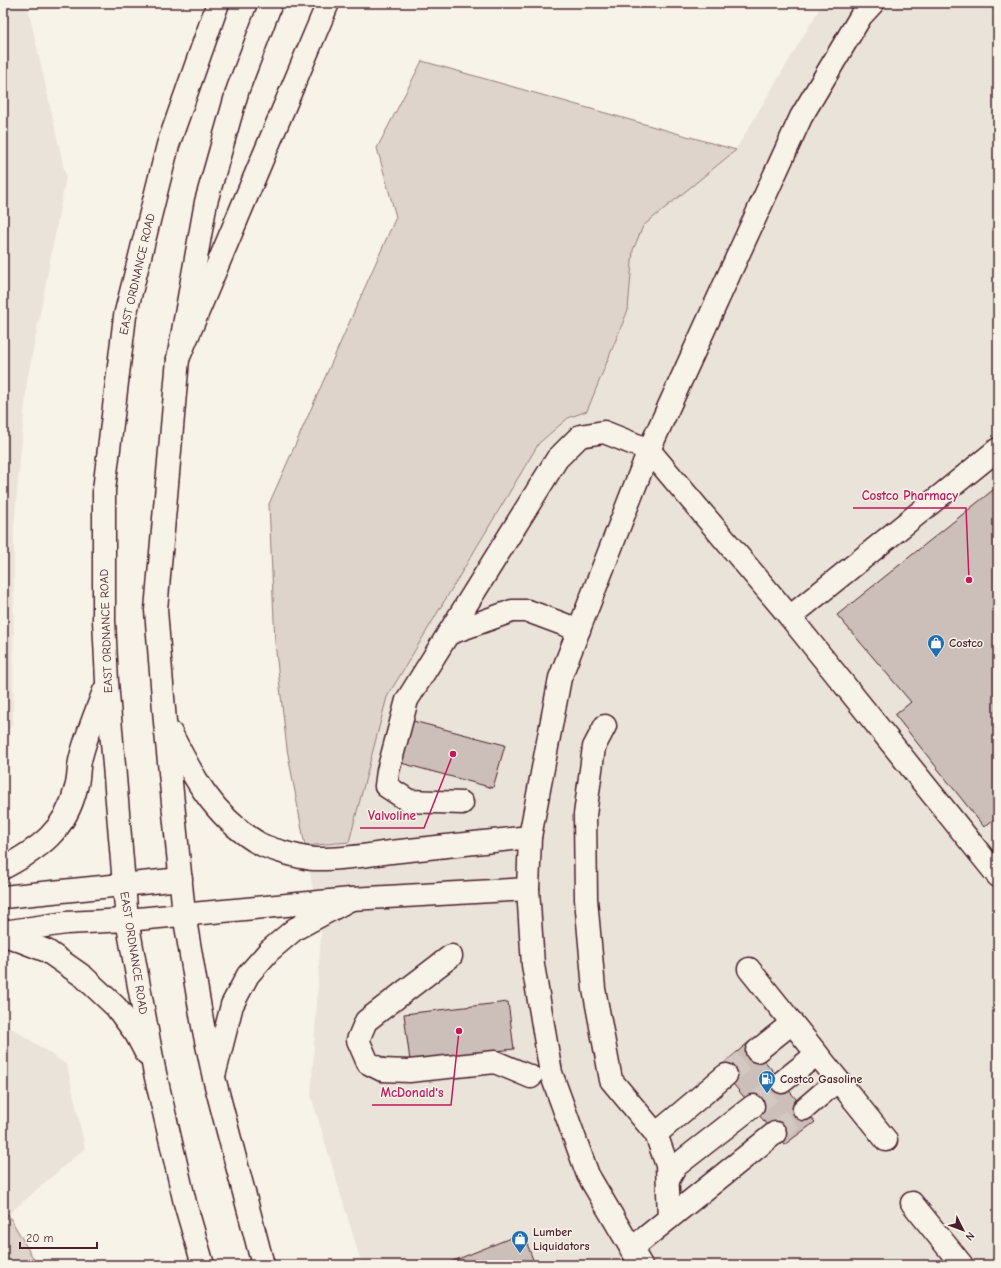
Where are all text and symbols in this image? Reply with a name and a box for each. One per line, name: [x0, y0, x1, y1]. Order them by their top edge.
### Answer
street label: EAST ORDNANCE ROAD: [116, 212, 158, 336]
callout: Costco Pharmacy: [853, 483, 966, 508]
text: Costco Pharmacy: [862, 488, 958, 503]
street label: EAST ORDNANCE ROAD: [97, 569, 115, 693]
shop icon: Costco: [926, 633, 946, 658]
place label: Costco: [949, 636, 983, 650]
callout: Valvoline: [360, 803, 424, 828]
text: Valvoline: [368, 808, 417, 823]
street label: EAST ORDNANCE ROAD: [117, 891, 151, 1015]
fuel station icon: Costco Gasoline: [757, 1069, 777, 1094]
place label: Costco Gasoline: [780, 1072, 862, 1086]
callout: McDonald's: [372, 1080, 451, 1105]
text: McDonald's: [380, 1085, 444, 1100]
north arrow: [943, 1210, 983, 1250]
scale bar: [20, 1224, 97, 1250]
place label: Lumber Liquidators: [533, 1225, 590, 1253]
shop icon: Lumber Liquidators: [510, 1229, 530, 1254]
text: N: [963, 1229, 977, 1243]
text: 20 m: [26, 1231, 54, 1245]

